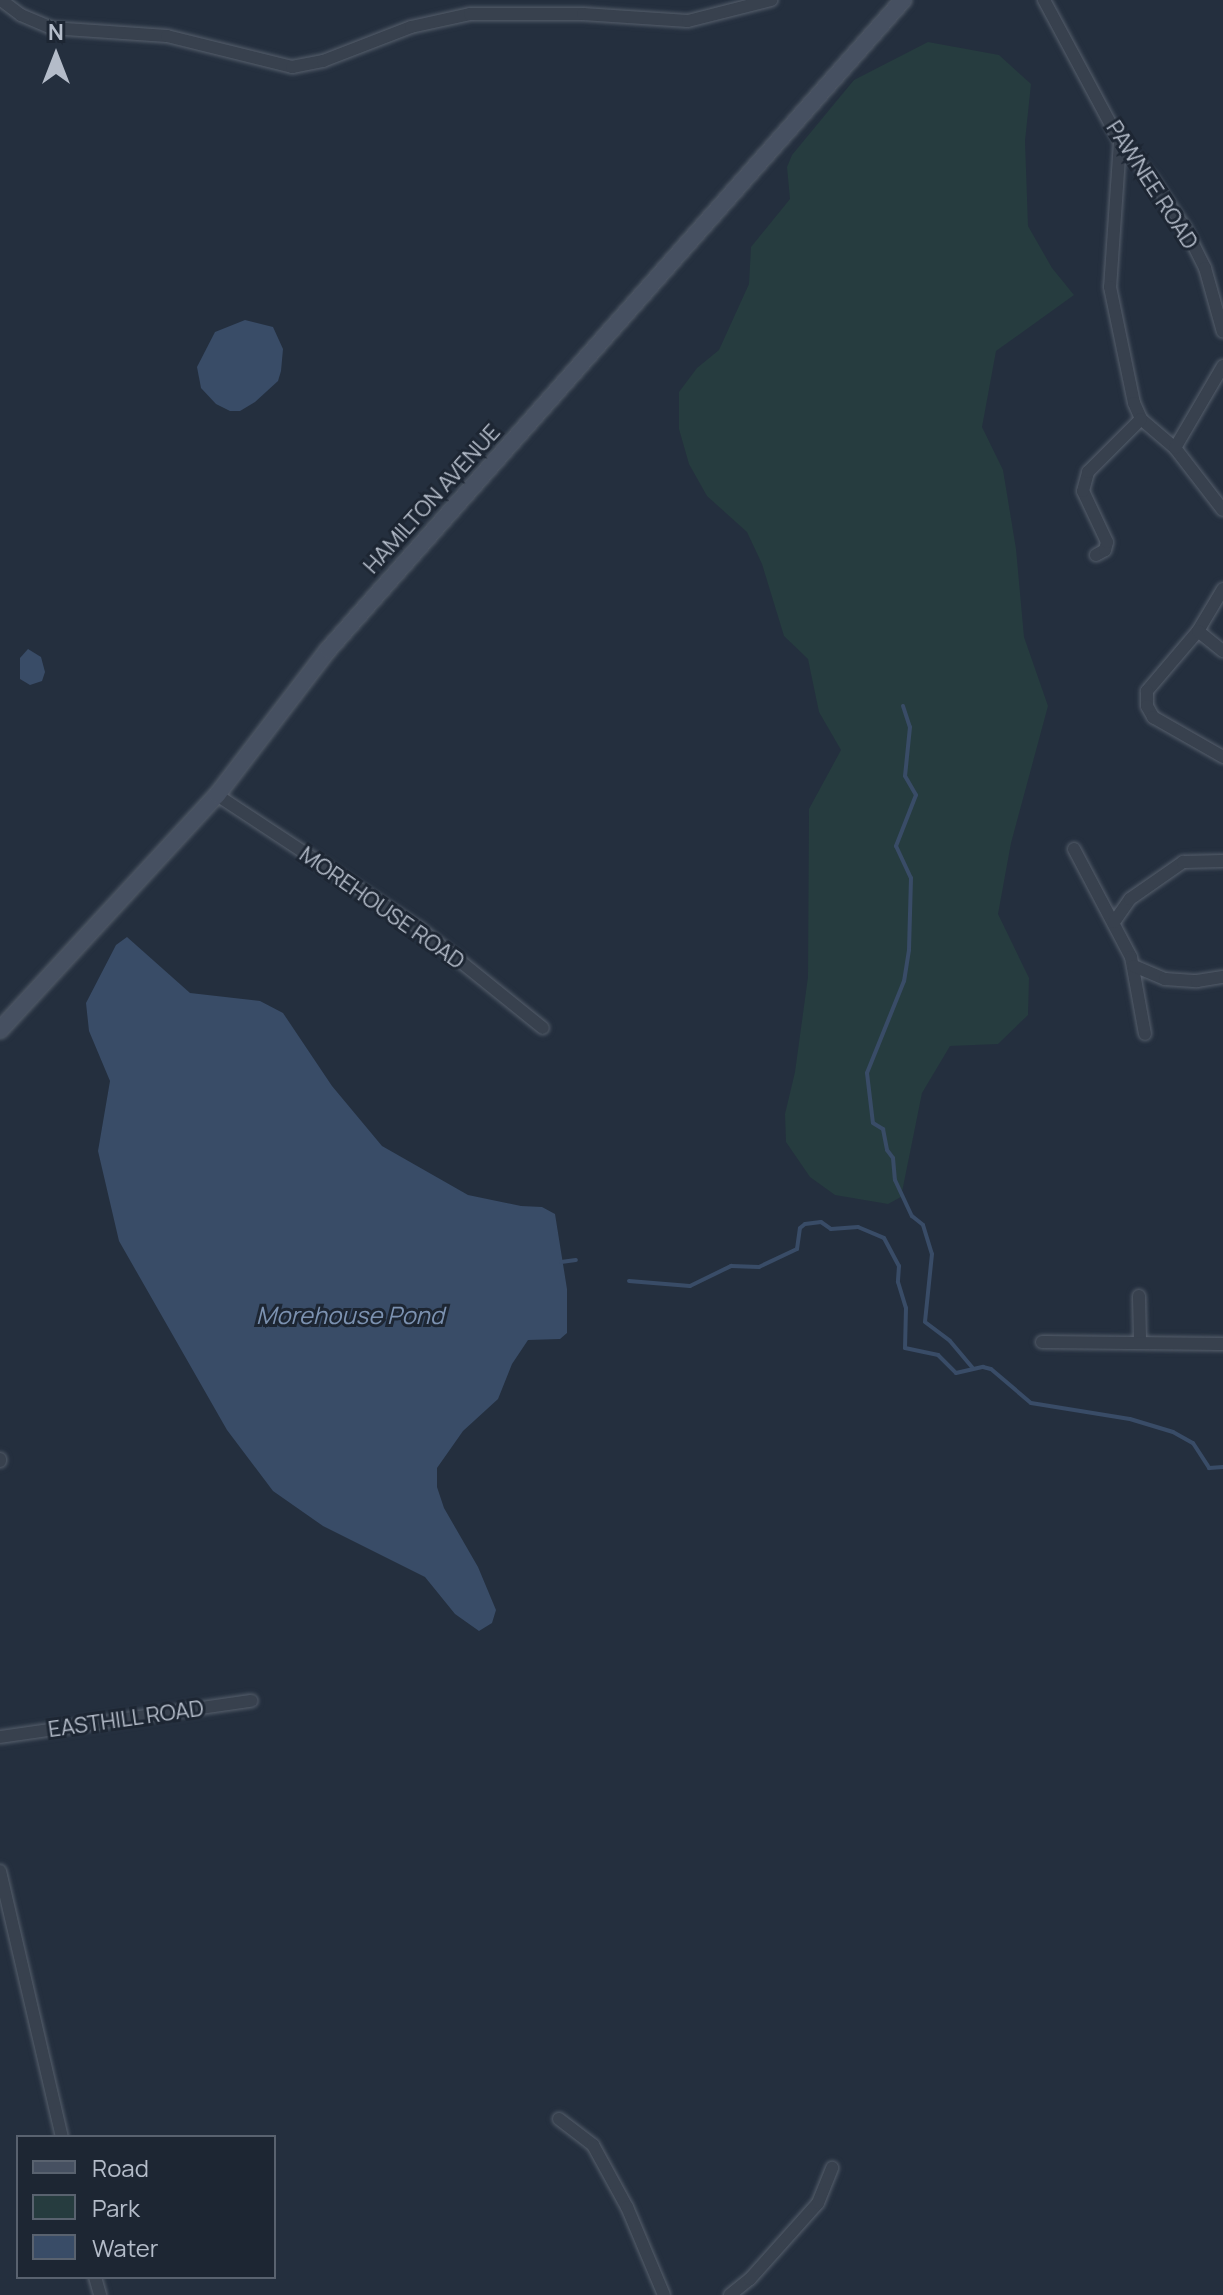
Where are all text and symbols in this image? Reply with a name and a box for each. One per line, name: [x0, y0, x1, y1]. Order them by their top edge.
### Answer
north arrow: [16, 16, 96, 96]
text: N: [48, 17, 64, 47]
street label: PAWNEE ROAD: [1101, 116, 1203, 254]
street label: HAMILTON AVENUE: [358, 419, 506, 579]
street label: MOREHOUSE ROAD: [295, 841, 469, 975]
water label: Morehouse Pond: [256, 1301, 444, 1329]
street label: EASTHILL ROAD: [46, 1695, 206, 1743]
legend: [16, 2135, 276, 2279]
text: Road: [92, 2151, 149, 2184]
text: Park: [92, 2191, 140, 2224]
text: Water: [92, 2231, 159, 2264]

